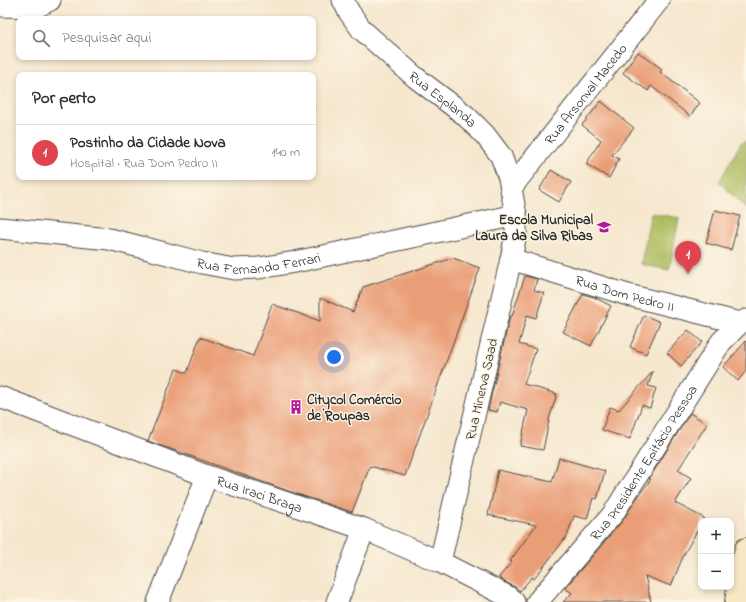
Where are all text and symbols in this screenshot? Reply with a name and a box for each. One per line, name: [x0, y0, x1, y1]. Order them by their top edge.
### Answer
search box: [16, 16, 316, 60]
icon: search: [30, 27, 52, 49]
text: Pesquisar aqui: [62, 27, 151, 49]
street label: Rua Arsonval Macedo: [540, 40, 633, 150]
street label: Rua Esplanda: [403, 67, 481, 133]
text: Por perto: [32, 86, 96, 111]
text: Postinho da Cidade Nova: [70, 132, 226, 154]
text: 1: [43, 143, 47, 162]
text: 140 m: [272, 143, 300, 162]
text: Hospital · Rua Dom Pedro II: [70, 154, 218, 173]
place label: Escola Municipal Laura da Silva Ribas: [475, 210, 594, 247]
school or university icon: Escola Municipal Laura da Silva Ribas: [596, 219, 612, 235]
pin: 1: [675, 241, 701, 274]
street label: Rua Fernando Ferrari: [194, 248, 323, 281]
street label: Rua Dom Pedro II: [573, 270, 676, 318]
street label: Rua Minerva Saad: [461, 336, 504, 442]
your location: [324, 347, 344, 367]
street label: Rua Presidente Epitácio Pessoa: [586, 381, 703, 546]
place label: Citycol Comércio de Roupas: [307, 390, 402, 427]
building icon: Citycol Comércio de Roupas: [288, 399, 304, 415]
street label: Rua Iraci Braga: [213, 471, 305, 519]
map controls: [698, 518, 734, 590]
button: +: [698, 518, 734, 554]
button: −: [698, 554, 734, 590]

